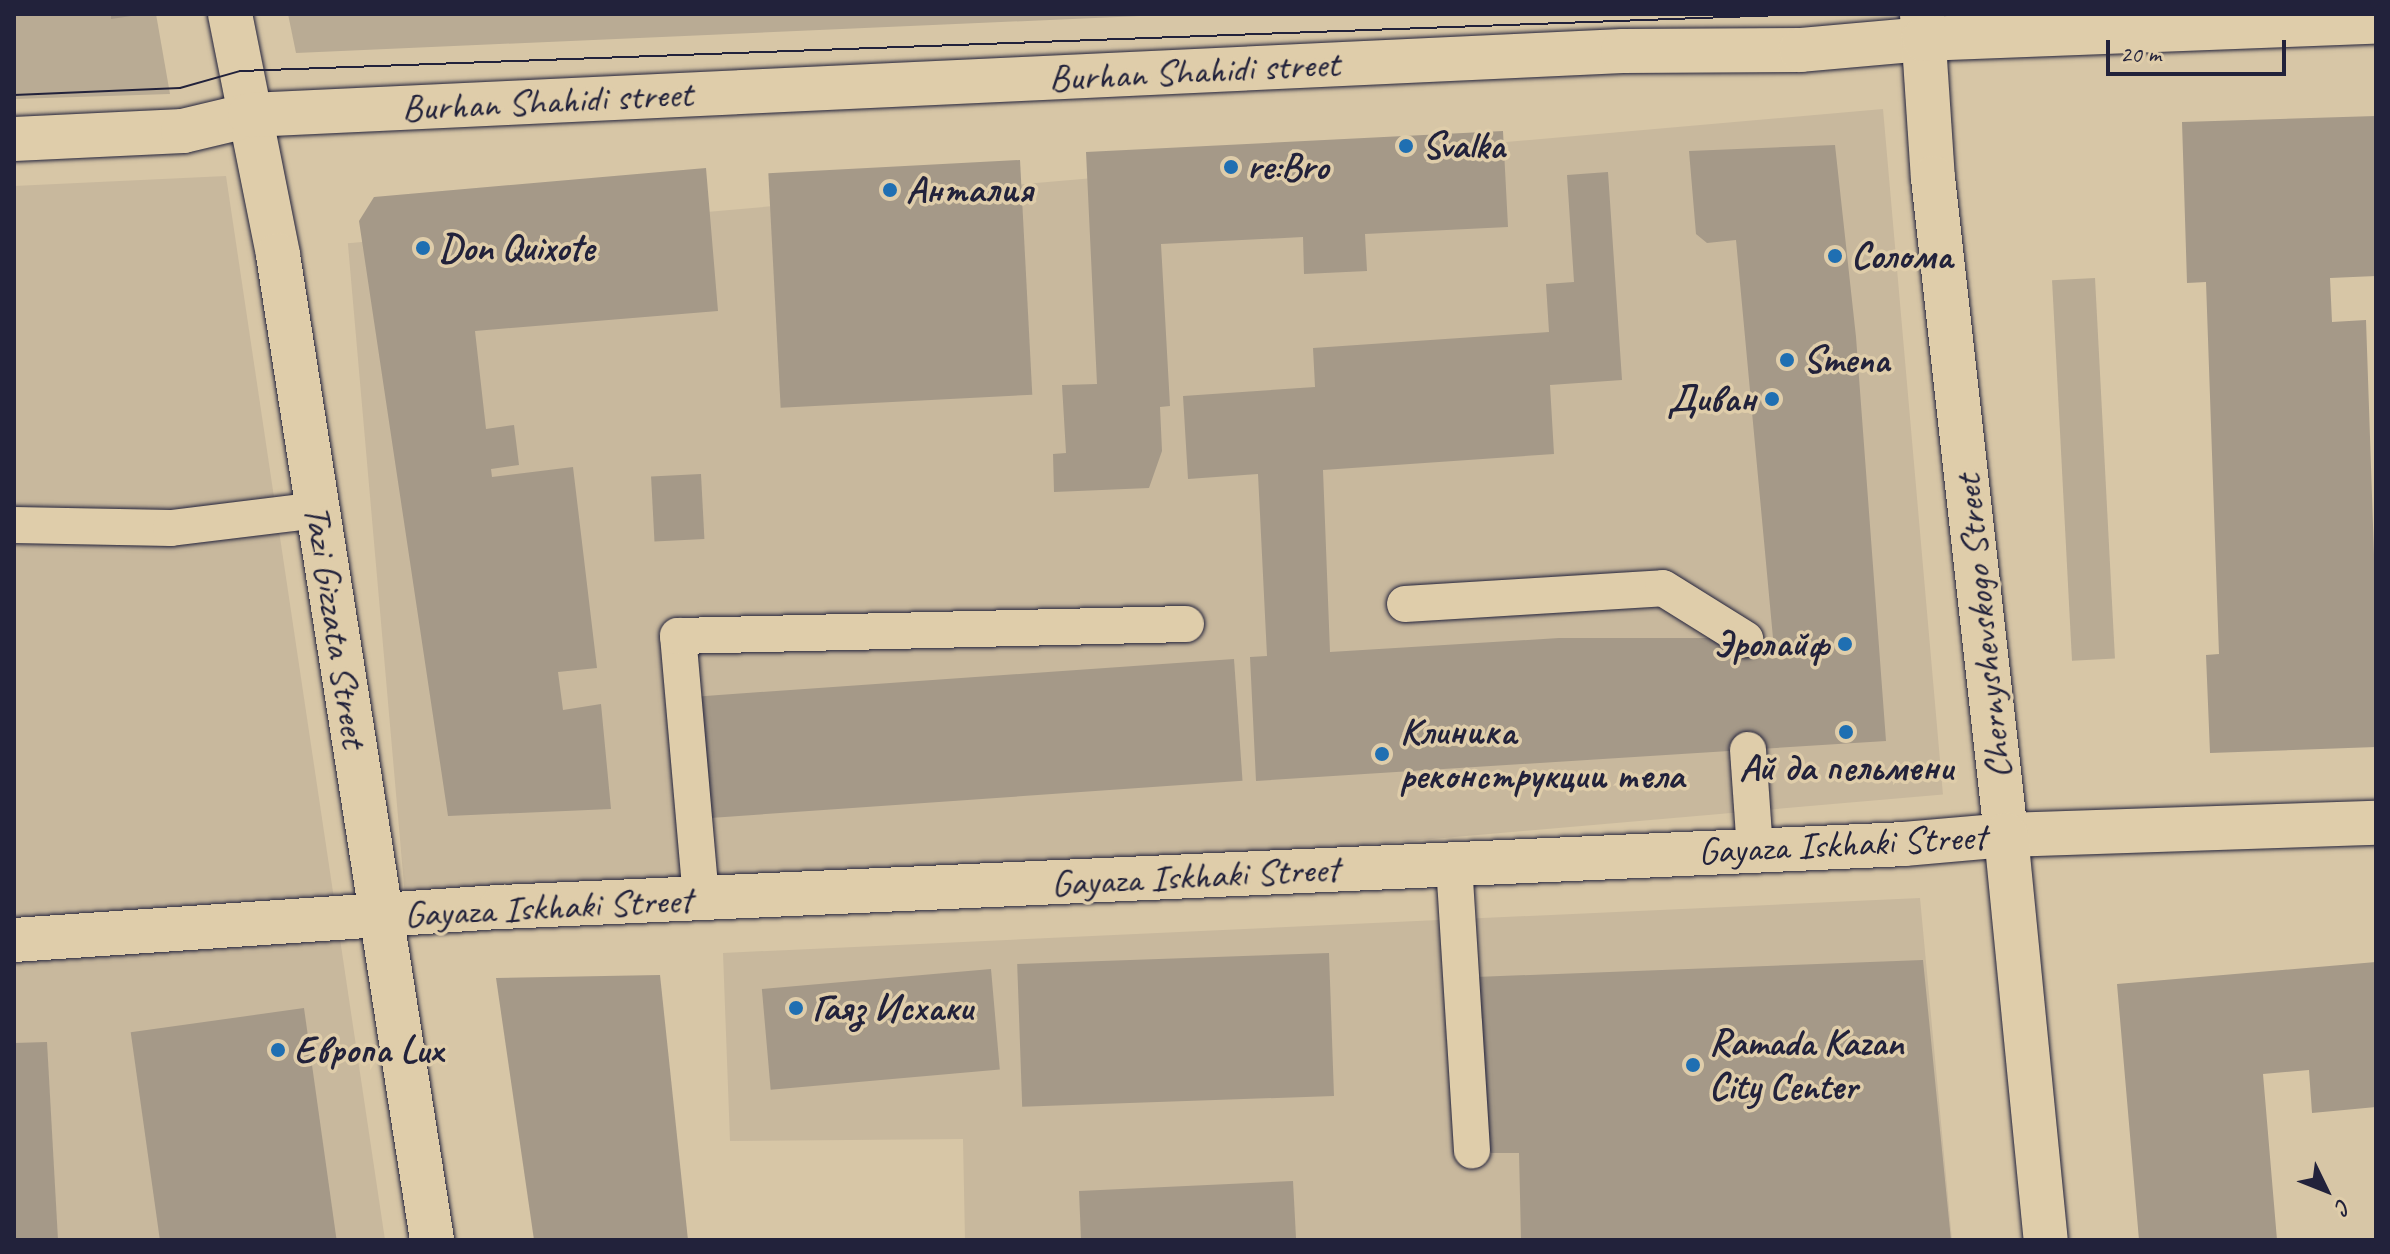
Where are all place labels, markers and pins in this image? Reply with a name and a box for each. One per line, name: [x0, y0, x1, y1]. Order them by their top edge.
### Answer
place label: Svalka: [1422, 123, 1505, 169]
marker: Svalka: [1397, 137, 1415, 155]
place label: re:Bro: [1247, 144, 1328, 190]
marker: re:Bro: [1222, 158, 1240, 176]
place label: Анталия: [906, 167, 1033, 213]
marker: Анталия: [881, 181, 899, 199]
place label: Don Quixote: [439, 225, 594, 271]
place label: Солома: [1851, 233, 1952, 279]
marker: Don Quixote: [414, 239, 432, 257]
marker: Солома: [1826, 247, 1844, 265]
place label: Smena: [1803, 337, 1889, 383]
marker: Smena: [1778, 351, 1796, 369]
place label: Диван: [1667, 376, 1756, 422]
marker: Диван: [1763, 390, 1781, 408]
place label: Эролайф: [1714, 621, 1829, 667]
marker: Эролайф: [1836, 635, 1854, 653]
place label: Клиника реконструкции тела: [1400, 709, 1678, 798]
marker: Ай да пельмени: [1837, 723, 1855, 741]
marker: Клиника реконструкции тела: [1371, 743, 1393, 765]
place label: Ай да пельмени: [1743, 745, 1949, 791]
place label: Гаяз Исхаки: [812, 985, 977, 1031]
marker: Гаяз Исхаки: [787, 999, 805, 1017]
place label: Ramada Kazan City Center: [1709, 1020, 1904, 1110]
place label: Европа Lux: [294, 1027, 442, 1073]
marker: Европа Lux: [269, 1041, 287, 1059]
marker: Ramada Kazan City Center: [1684, 1056, 1702, 1074]

